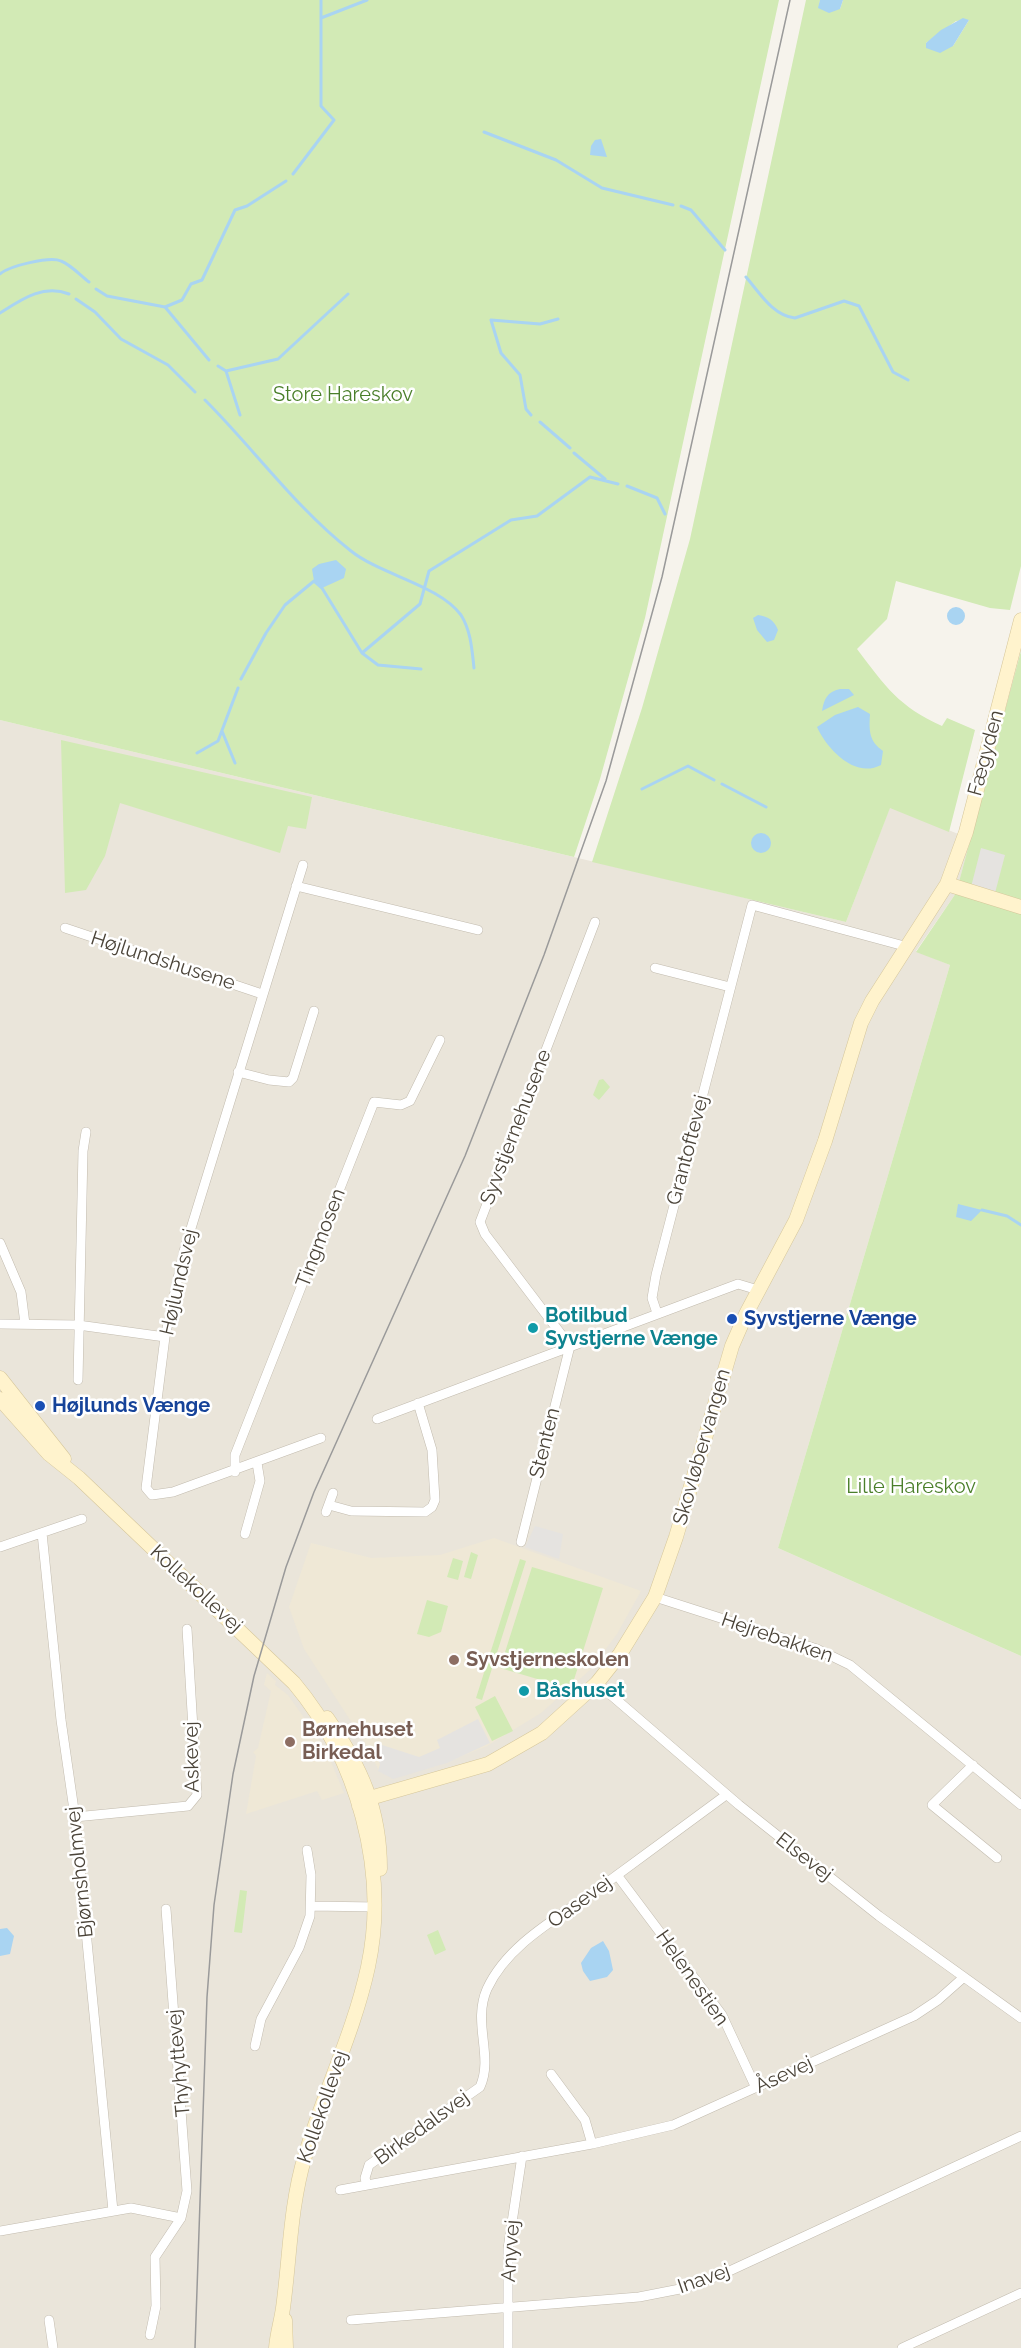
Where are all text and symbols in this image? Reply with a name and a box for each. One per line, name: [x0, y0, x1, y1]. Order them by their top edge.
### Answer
park label: Store Hareskov: [273, 383, 413, 407]
street label: Fægyden: [963, 707, 1009, 799]
street label: Højlundshusene: [88, 926, 238, 996]
street label: Syvstjernehusene: [475, 1046, 557, 1208]
street label: Grantoftevej: [662, 1092, 714, 1208]
street label: Tingmosen: [291, 1185, 351, 1291]
street label: Højlundsvej: [155, 1226, 203, 1338]
place label: Botilbud Syvstjerne Vænge: [545, 1304, 718, 1351]
place label: Syvstjerne Vænge: [744, 1307, 917, 1331]
marker: Syvstjerne Vænge: [725, 1312, 739, 1326]
marker: Botilbud Syvstjerne Vænge: [526, 1321, 540, 1335]
street label: Skovløbervangen: [668, 1366, 736, 1528]
place label: Højlunds Vænge: [52, 1394, 210, 1418]
marker: Højlunds Vænge: [33, 1399, 47, 1413]
street label: Stenten: [525, 1405, 565, 1481]
park label: Lille Hareskov: [846, 1475, 976, 1499]
street label: Kollekollevej: [145, 1540, 247, 1638]
street label: Hejrebakken: [718, 1608, 836, 1668]
place label: Syvstjerneskolen: [466, 1648, 629, 1672]
marker: Syvstjerneskolen: [447, 1653, 461, 1667]
place label: Båshuset: [536, 1679, 625, 1703]
marker: Båshuset: [517, 1684, 531, 1698]
place label: Børnehuset Birkedal: [302, 1718, 413, 1765]
street label: Askevej: [179, 1721, 205, 1793]
marker: Børnehuset Birkedal: [283, 1735, 297, 1749]
street label: Bjørnsholmvej: [61, 1805, 99, 1939]
street label: Elsevej: [771, 1827, 837, 1887]
street label: Oasevej: [543, 1871, 617, 1933]
street label: Helenestien: [650, 1926, 734, 2030]
street label: Thyhyttevej: [162, 2008, 196, 2118]
street label: Kollekollevej: [293, 2047, 353, 2167]
street label: Åsevej: [751, 2051, 817, 2099]
street label: Birkedalsvej: [370, 2086, 474, 2170]
street label: Anyvej: [497, 2219, 525, 2283]
street label: Inavej: [675, 2259, 733, 2299]

